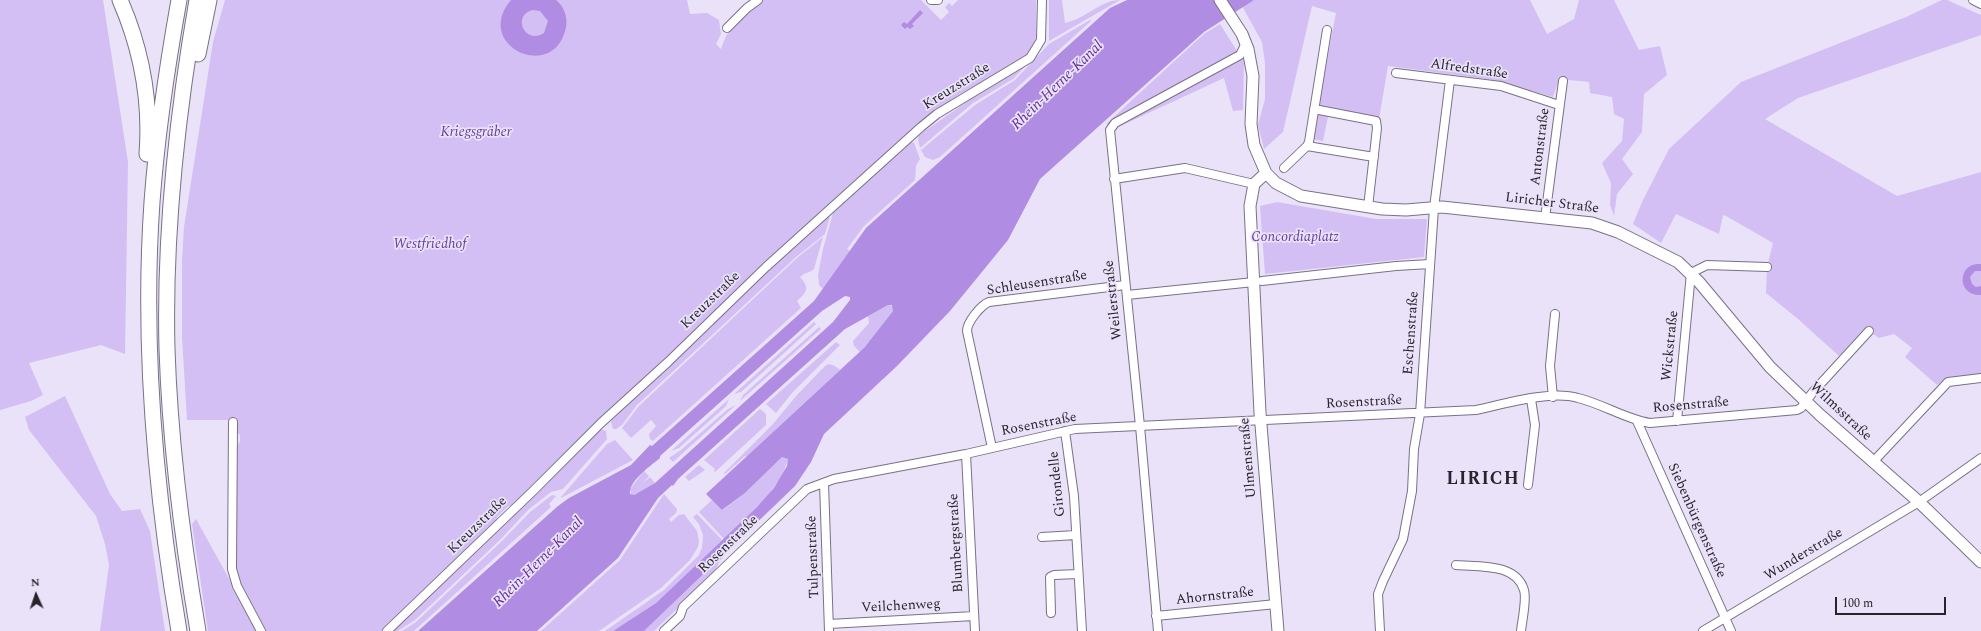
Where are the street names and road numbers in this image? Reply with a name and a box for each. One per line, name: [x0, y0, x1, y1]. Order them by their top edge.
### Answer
street label: Alfredstraße: [1429, 56, 1509, 84]
street label: Kreuzstraße: [920, 60, 994, 114]
street label: Antonstraße: [1528, 107, 1554, 187]
street label: Liricher Straße: [1504, 190, 1600, 218]
street label: Weilerstraße: [1101, 259, 1127, 341]
street label: Schleusenstraße: [986, 268, 1088, 300]
street label: Kreuzstraße: [678, 269, 744, 333]
street label: Eschenstraße: [1401, 291, 1423, 375]
street label: Wickstraße: [1659, 310, 1683, 382]
street label: Wilmsstraße: [1805, 379, 1875, 445]
street label: Rosenstraße: [1325, 393, 1403, 413]
street label: Rosenstraße: [1652, 394, 1730, 418]
street label: Rosenstraße: [1000, 409, 1078, 441]
street label: Ulmenstraße: [1237, 417, 1261, 499]
street label: Girondelle: [1046, 450, 1070, 518]
street label: Siebenbürgenstraße: [1663, 461, 1729, 581]
street label: Blumbergstraße: [946, 493, 968, 593]
street label: Kreuzstraße: [445, 494, 511, 558]
street label: Rosenstraße: [696, 512, 762, 578]
street label: Tulpenstraße: [804, 515, 824, 599]
street label: Wunderstraße: [1762, 525, 1846, 585]
street label: Ahornstraße: [1175, 585, 1255, 609]
street label: Veilchenweg: [861, 597, 941, 617]

